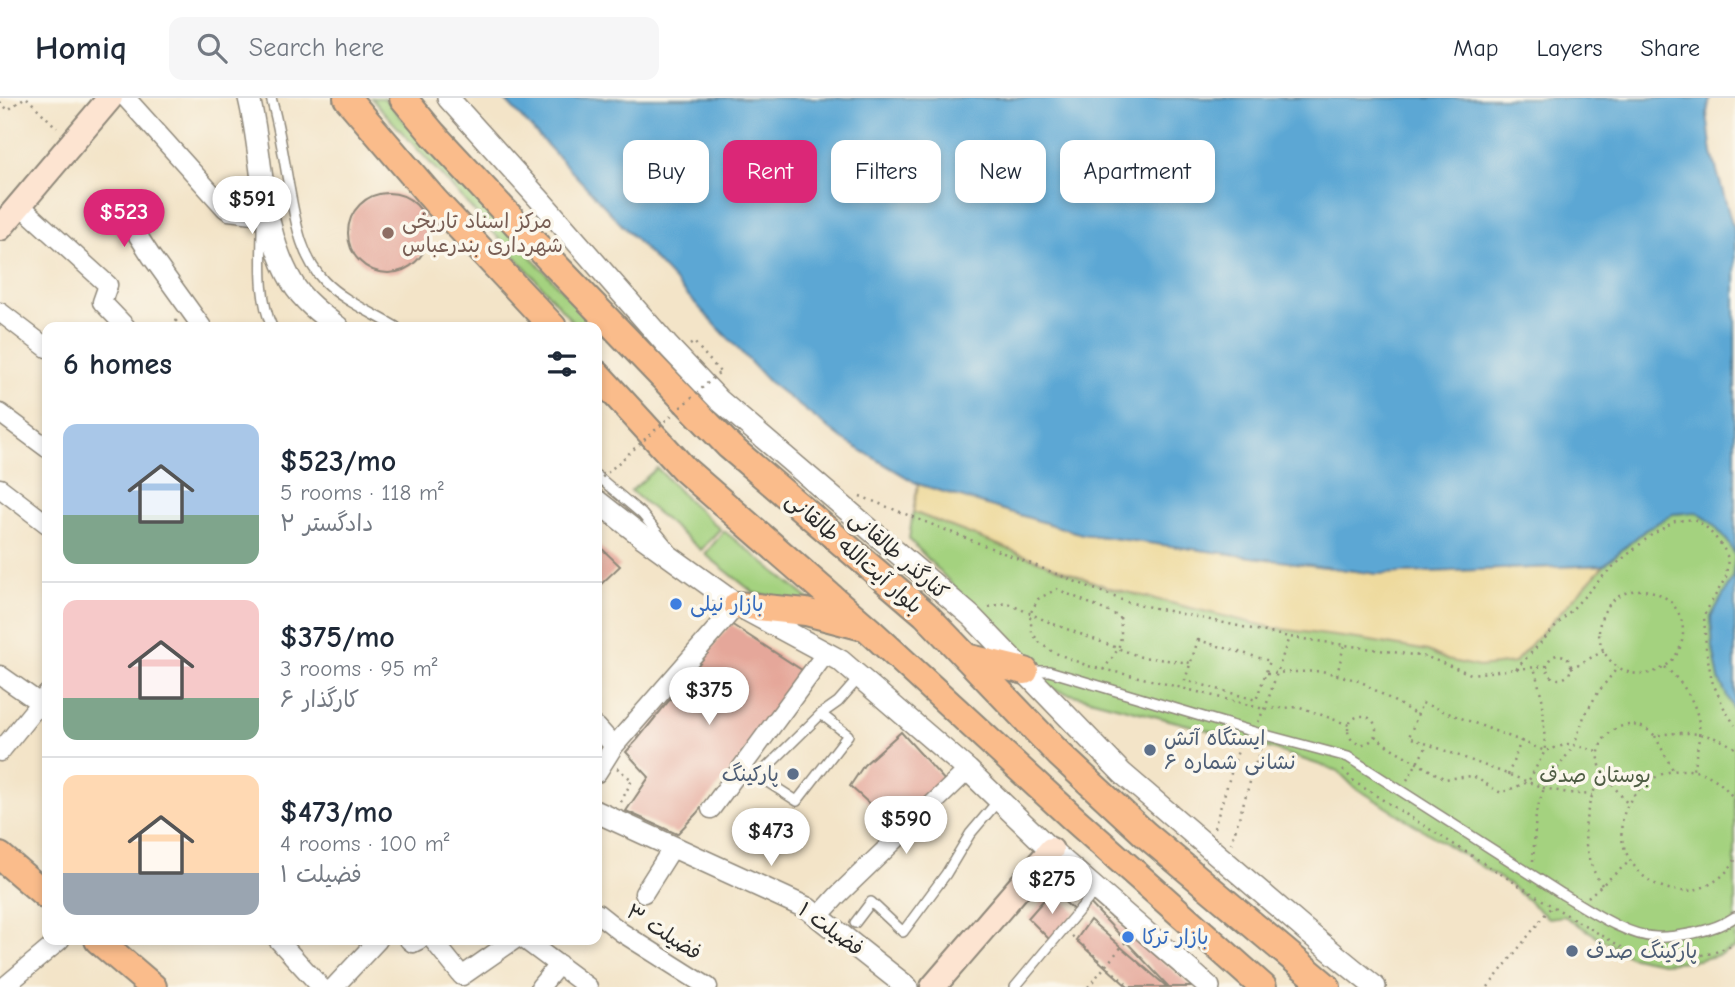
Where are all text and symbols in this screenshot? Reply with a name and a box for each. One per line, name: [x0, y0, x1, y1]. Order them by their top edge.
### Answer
search box: [169, 17, 659, 80]
text: Homiq: [35, 29, 127, 67]
icon: search: [193, 29, 231, 67]
text: Search here: [249, 33, 384, 63]
text: Map: [1453, 34, 1499, 62]
text: Layers: [1537, 34, 1602, 62]
text: Share: [1640, 34, 1700, 62]
chip: Buy: [623, 140, 709, 203]
chip: Rent: [723, 140, 817, 203]
chip: Filters: [831, 140, 941, 203]
chip: New: [955, 140, 1046, 203]
chip: Apartment: [1060, 140, 1215, 203]
pin: $591: [211, 176, 293, 236]
text: $591: [228, 185, 276, 212]
pin: $523: [83, 190, 165, 249]
text: $523: [100, 198, 148, 225]
place label: مرکز اسناد تاریخی شهرداری بندرعباس: [402, 209, 563, 258]
marker: مرکز اسناد تاریخی شهرداری بندرعباس: [380, 225, 396, 241]
icon: filters: [543, 345, 581, 383]
text: 6 homes: [63, 347, 172, 382]
text: $523/mo: [280, 444, 396, 479]
icon: home: [119, 452, 203, 536]
text: 5 rooms · 118 m²: [280, 479, 444, 506]
street label: بلوار آیت‌الله طالقانی: [780, 487, 927, 620]
street label: کنارگذر طالقانی: [843, 506, 953, 606]
text: دادگستر ۲: [280, 510, 373, 537]
place label: بازار نیلی: [690, 592, 764, 618]
marker: بازار نیلی: [668, 596, 684, 612]
text: $375/mo: [280, 620, 395, 655]
icon: home: [119, 628, 203, 712]
text: 3 rooms · 95 m²: [280, 655, 438, 682]
pin: $375: [668, 668, 750, 727]
text: $375: [685, 676, 733, 703]
text: کارگذار ۶: [280, 686, 359, 713]
place label: ایستگاه آتش نشانی شماره ۶: [1164, 726, 1296, 776]
marker: ایستگاه آتش نشانی شماره ۶: [1142, 742, 1158, 758]
place label: پارکینگ: [722, 762, 779, 787]
park label: بوستان صدف: [1539, 763, 1651, 788]
marker: پارکینگ: [785, 766, 801, 782]
text: $473/mo: [280, 795, 393, 830]
pin: $590: [865, 796, 947, 856]
icon: home: [119, 803, 203, 887]
text: $590: [880, 805, 932, 832]
pin: $473: [730, 808, 812, 868]
text: $473: [748, 817, 794, 844]
text: 4 rooms · 100 m²: [280, 830, 449, 857]
pin: $275: [1011, 856, 1093, 916]
text: فضیلت ۱: [280, 861, 362, 888]
text: $275: [1028, 865, 1076, 892]
street label: فضیلت ۱: [794, 897, 868, 961]
street label: فضیلت ۳: [622, 899, 706, 965]
place label: بازار ترکا: [1142, 925, 1209, 950]
marker: بازار ترکا: [1120, 929, 1136, 945]
place label: پارکینگ صدف: [1586, 939, 1697, 964]
marker: پارکینگ صدف: [1564, 943, 1580, 959]

